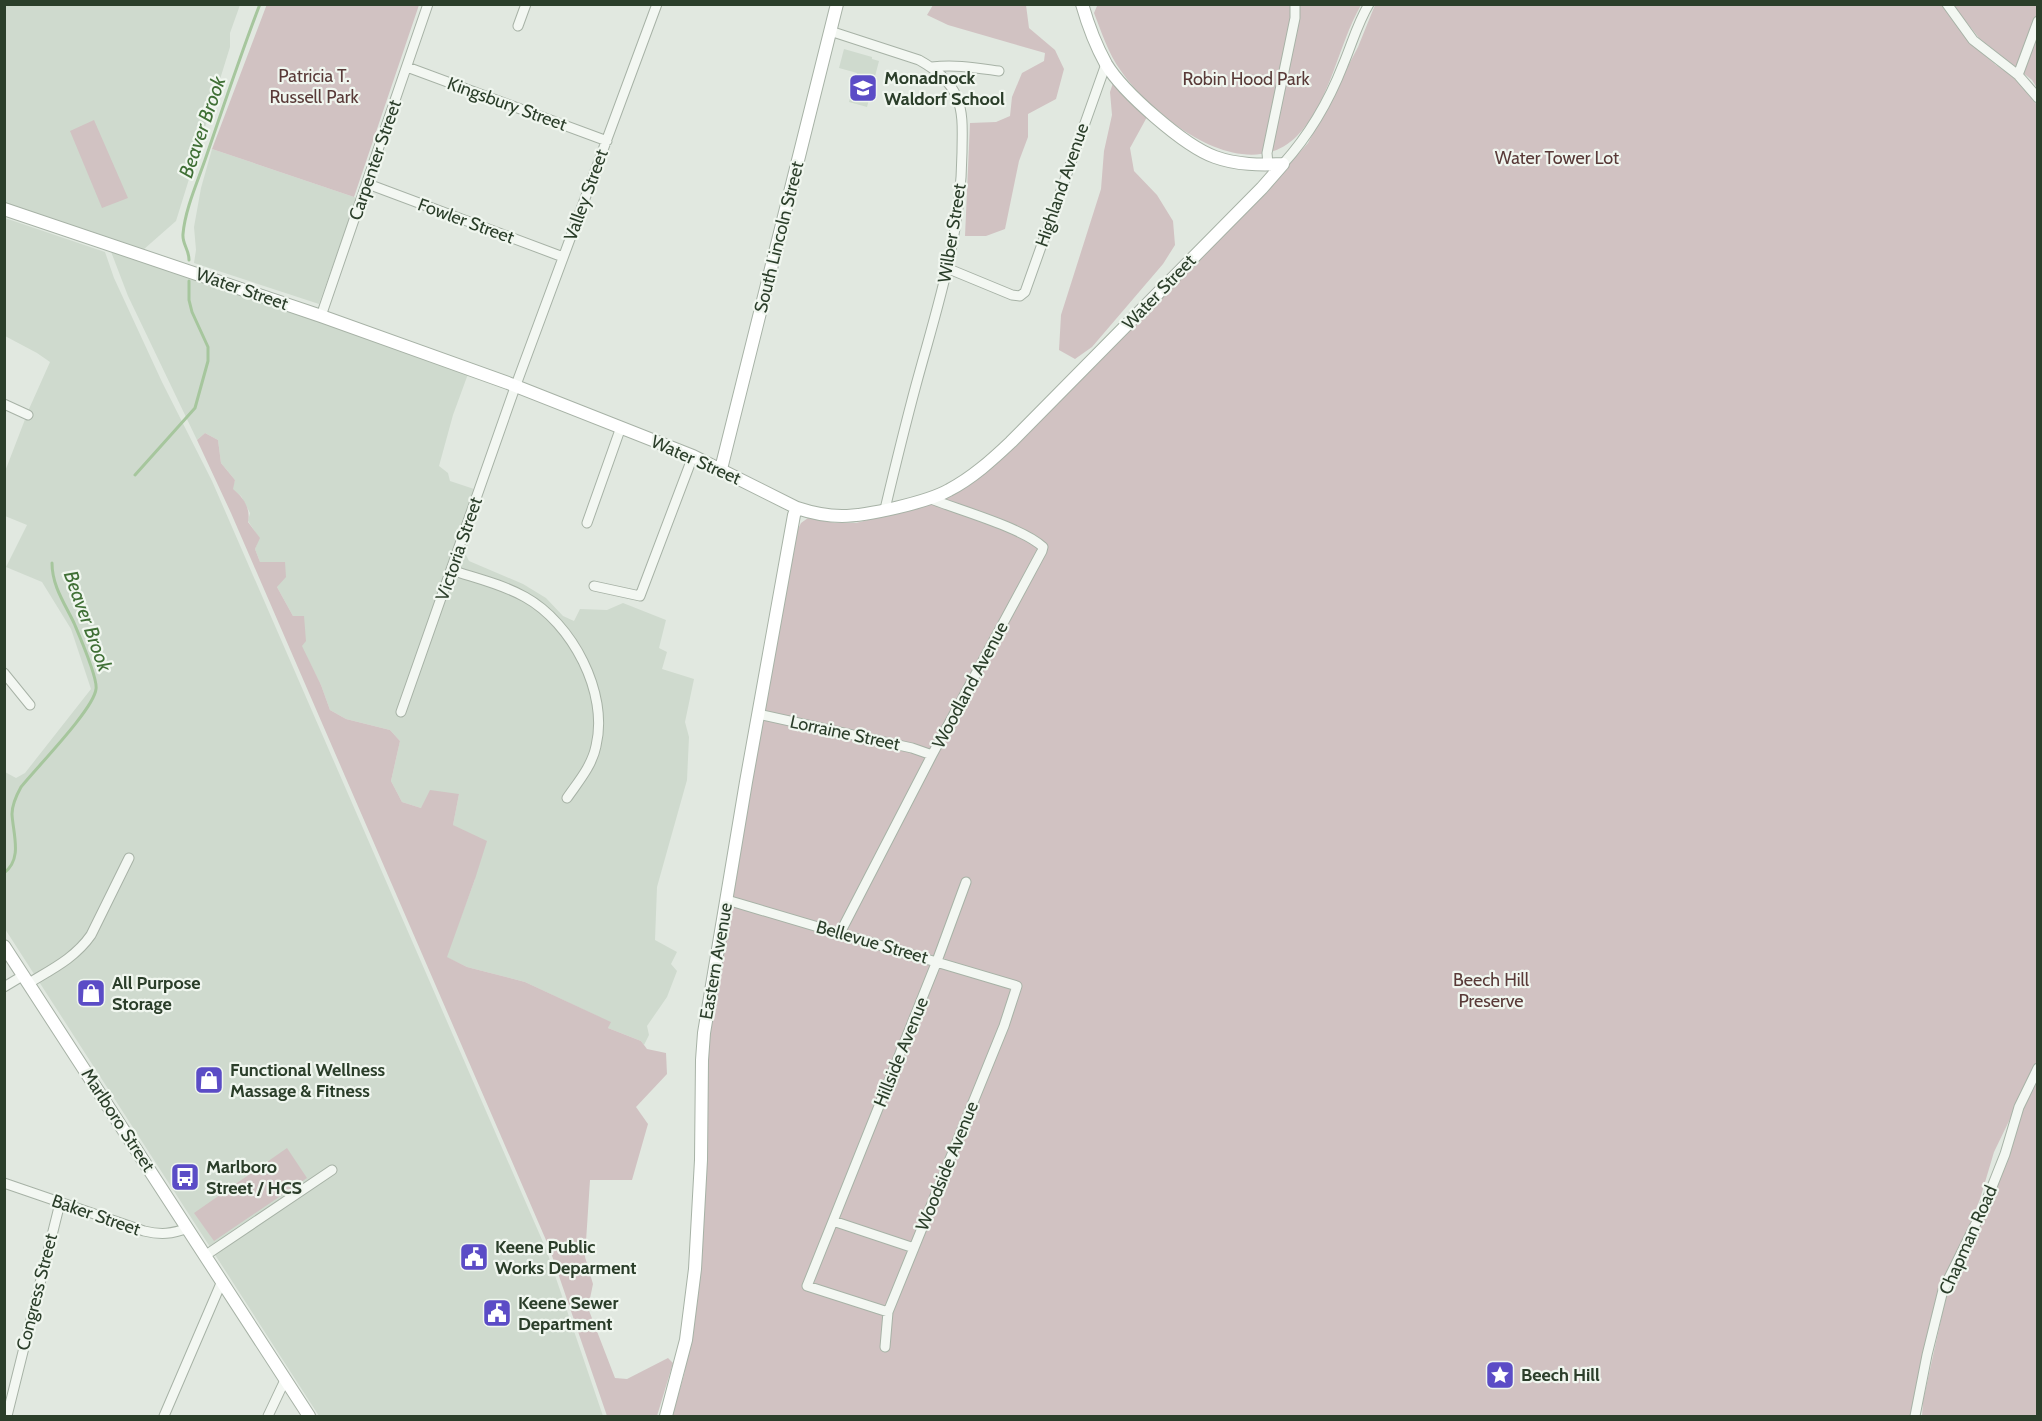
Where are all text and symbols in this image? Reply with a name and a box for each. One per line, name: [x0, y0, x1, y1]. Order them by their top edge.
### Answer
park label: Patricia T. Russell Park: [269, 65, 360, 108]
place label: Monadnock Waldorf School: [884, 67, 1005, 110]
park label: Robin Hood Park: [1182, 68, 1310, 90]
water label: Beaver Brook: [173, 72, 231, 181]
street label: Kingsbury Street: [444, 72, 570, 136]
school or university icon: Monadnock Waldorf School: [847, 72, 879, 104]
street label: Carpenter Street: [344, 97, 406, 223]
street label: Highland Avenue: [1031, 120, 1093, 250]
street label: Valley Street: [559, 146, 613, 244]
park label: Water Tower Lot: [1495, 147, 1619, 169]
street label: South Lincoln Street: [750, 159, 808, 315]
street label: Wilber Street: [933, 182, 971, 284]
street label: Fowler Street: [415, 193, 517, 249]
street label: Water Street: [1118, 250, 1200, 334]
street label: Water Street: [193, 263, 291, 315]
street label: Water Street: [648, 430, 744, 490]
street label: Victoria Street: [431, 494, 487, 604]
water label: Beaver Brook: [59, 567, 118, 676]
street label: Woodland Avenue: [927, 618, 1013, 752]
street label: Lorraine Street: [788, 711, 902, 755]
street label: Eastern Avenue: [695, 901, 737, 1021]
street label: Bellevue Street: [814, 916, 930, 968]
park label: Beech Hill Preserve: [1453, 969, 1530, 1012]
place label: All Purpose Storage: [112, 972, 201, 1015]
shop icon: All Purpose Storage: [75, 977, 107, 1009]
street label: Hillside Avenue: [869, 994, 933, 1110]
place label: Functional Wellness Massage & Fitness: [230, 1059, 386, 1102]
street label: Marlboro Street: [76, 1064, 160, 1176]
shop icon: Functional Wellness Massage & Fitness: [193, 1064, 225, 1096]
street label: Woodside Avenue: [911, 1098, 983, 1234]
place label: Marlboro Street / HCS: [206, 1156, 302, 1199]
bus stop icon: Marlboro Street / HCS: [169, 1161, 201, 1193]
street label: Chapman Road: [1934, 1182, 2002, 1298]
street label: Baker Street: [49, 1190, 143, 1240]
street label: Congress Street: [12, 1231, 62, 1353]
place label: Keene Public Works Deparment: [495, 1236, 636, 1279]
public building icon: Keene Public Works Deparment: [458, 1241, 490, 1273]
place label: Keene Sewer Department: [518, 1292, 618, 1335]
public building icon: Keene Sewer Department: [481, 1297, 513, 1329]
place icon: Beech Hill: [1484, 1359, 1516, 1391]
place label: Beech Hill: [1521, 1364, 1600, 1386]

